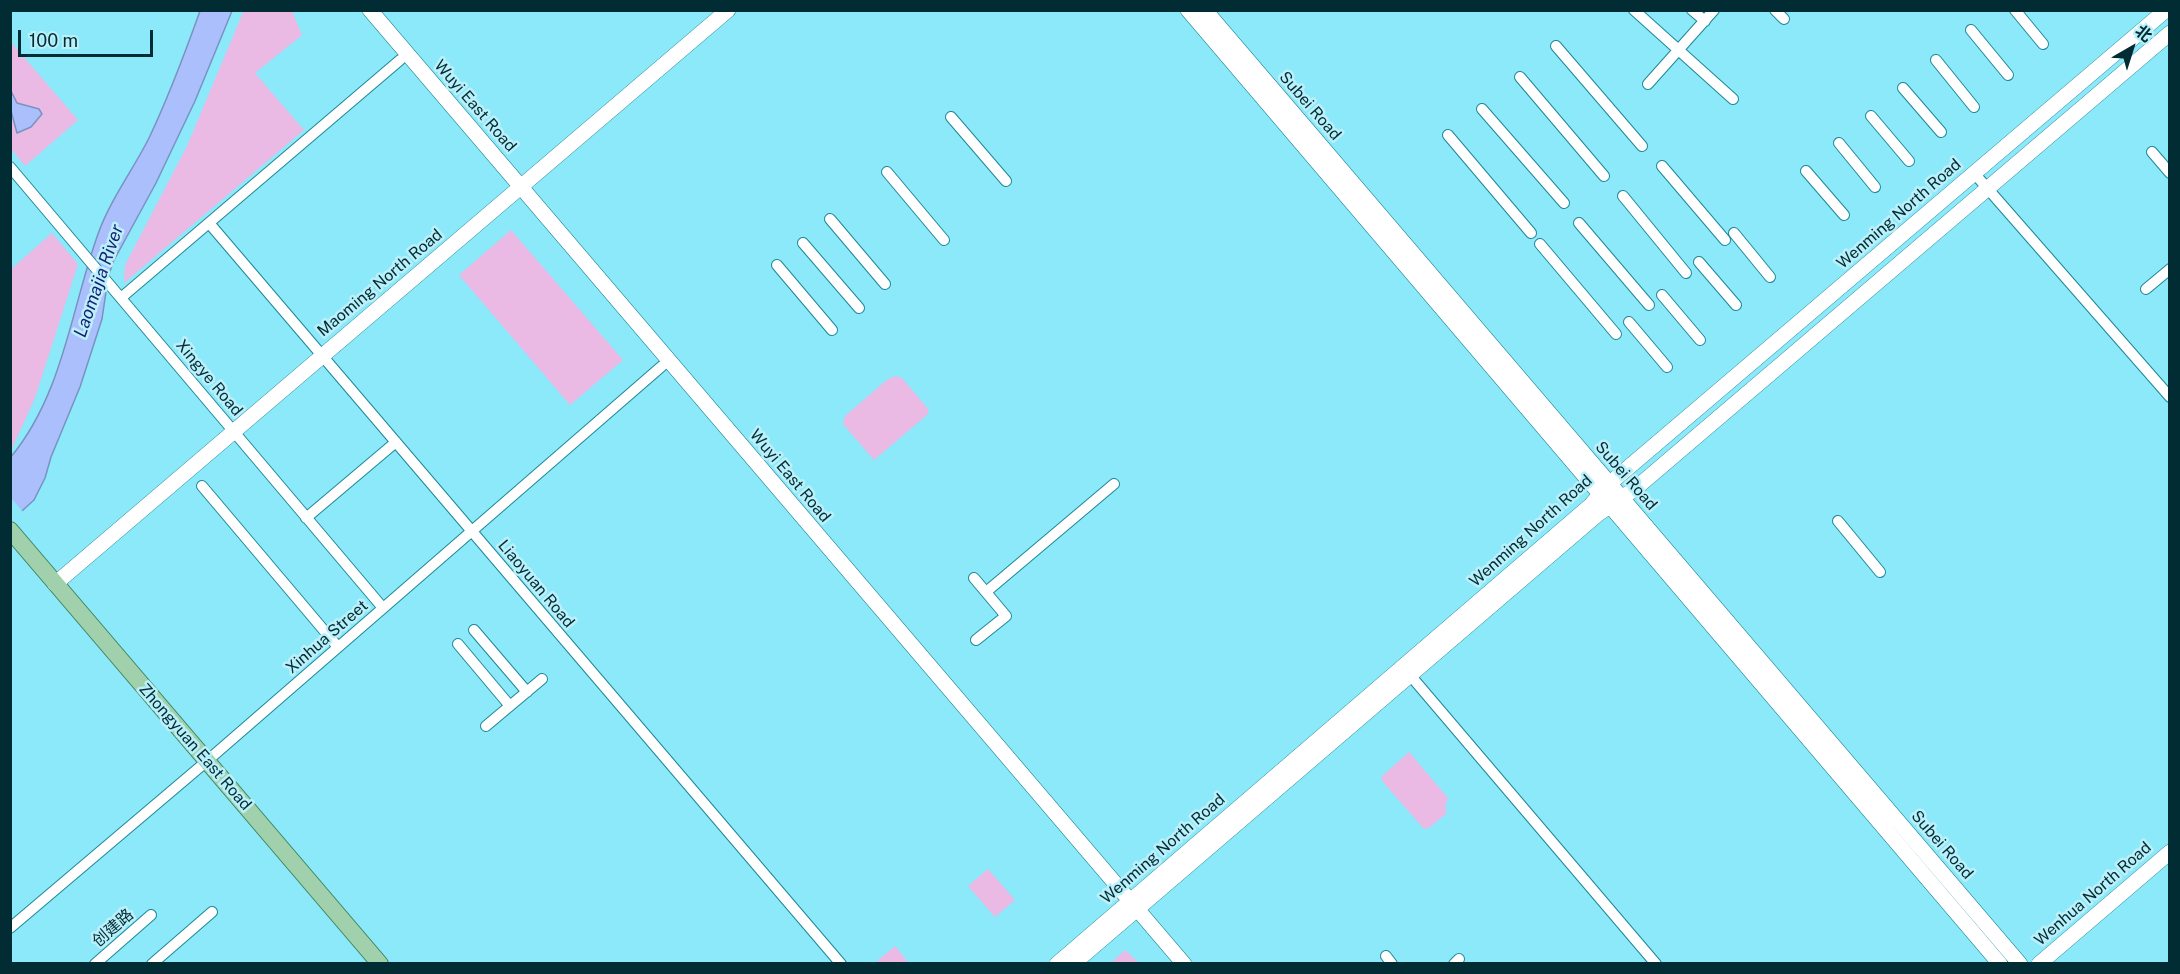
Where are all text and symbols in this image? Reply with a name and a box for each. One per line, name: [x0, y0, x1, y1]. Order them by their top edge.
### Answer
scale bar: [21, 18, 156, 56]
north arrow: [2102, 18, 2162, 78]
text: 北: [2131, 21, 2156, 46]
text: 100 m: [29, 30, 78, 51]
street label: Wuyi East Road: [430, 56, 520, 156]
street label: Subei Road: [1275, 68, 1345, 144]
street label: Wenming North Road: [1833, 155, 1965, 273]
water label: Laomajia River: [70, 222, 128, 340]
street label: Maoming North Road: [314, 225, 446, 341]
street label: Xingye Road: [172, 336, 246, 420]
street label: Wuyi East Road: [746, 426, 834, 526]
street label: Subei Road: [1591, 438, 1661, 514]
street label: Wenming North Road: [1466, 471, 1596, 591]
street label: Liaoyuan Road: [494, 536, 578, 632]
street label: Xinhua Street: [282, 596, 372, 678]
street label: Zhongyuan East Road: [135, 680, 255, 814]
street label: Wenming North Road: [1097, 790, 1229, 908]
street label: Subei Road: [1907, 807, 1977, 883]
street label: Wenhua North Road: [2031, 838, 2155, 950]
street label: 创建路: [89, 905, 137, 951]

